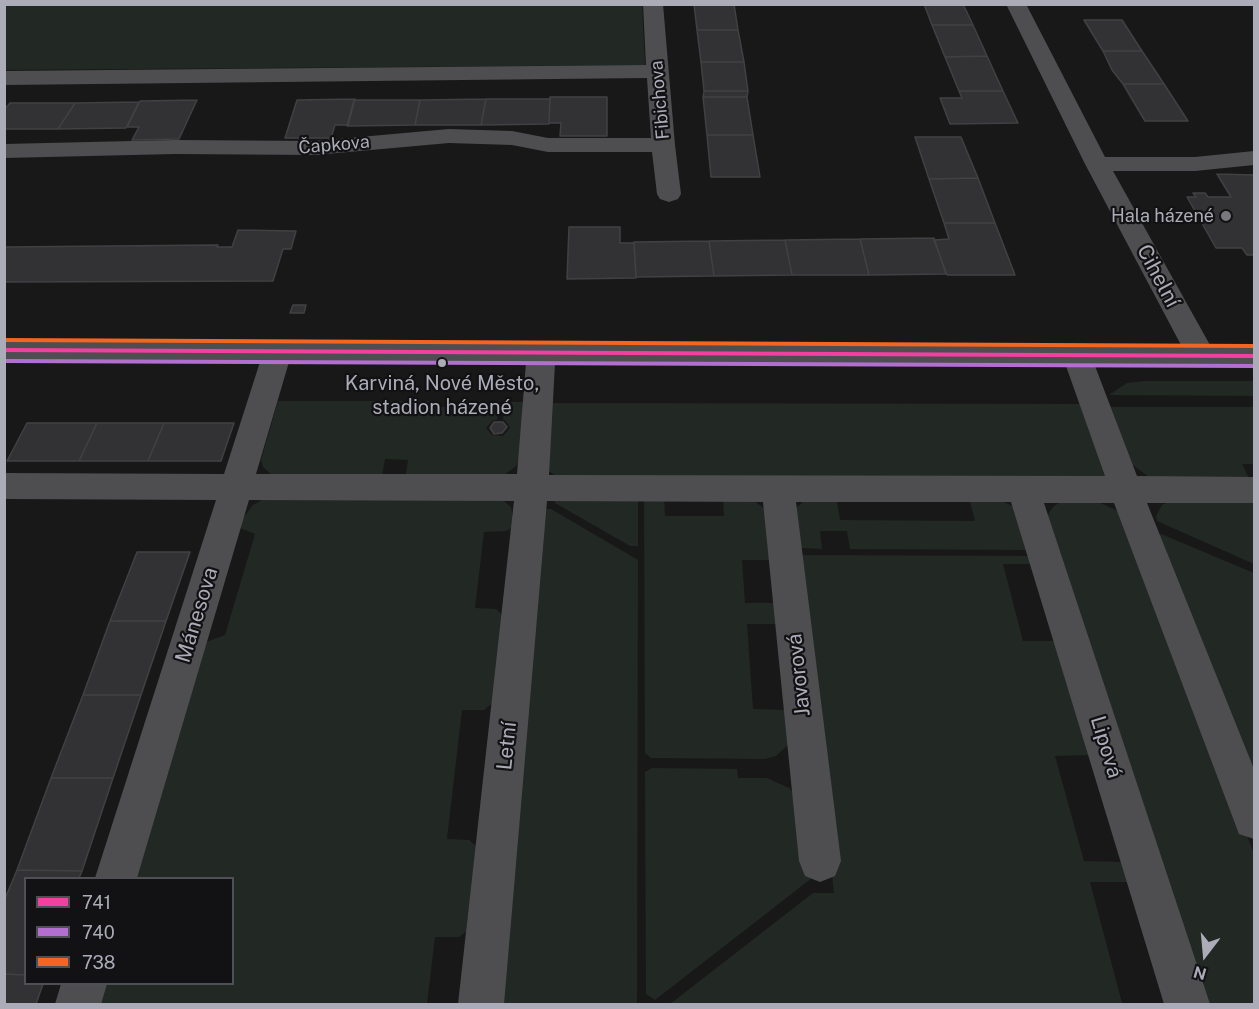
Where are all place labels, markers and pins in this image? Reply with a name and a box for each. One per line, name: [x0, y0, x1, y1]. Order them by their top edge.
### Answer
place label: Hala házené: [1111, 205, 1214, 227]
marker: Hala házené: [1219, 209, 1233, 223]
marker: Karviná, Nové Město, stadion házené: [436, 357, 448, 369]
place label: Karviná, Nové Město, stadion házené: [345, 372, 539, 419]

